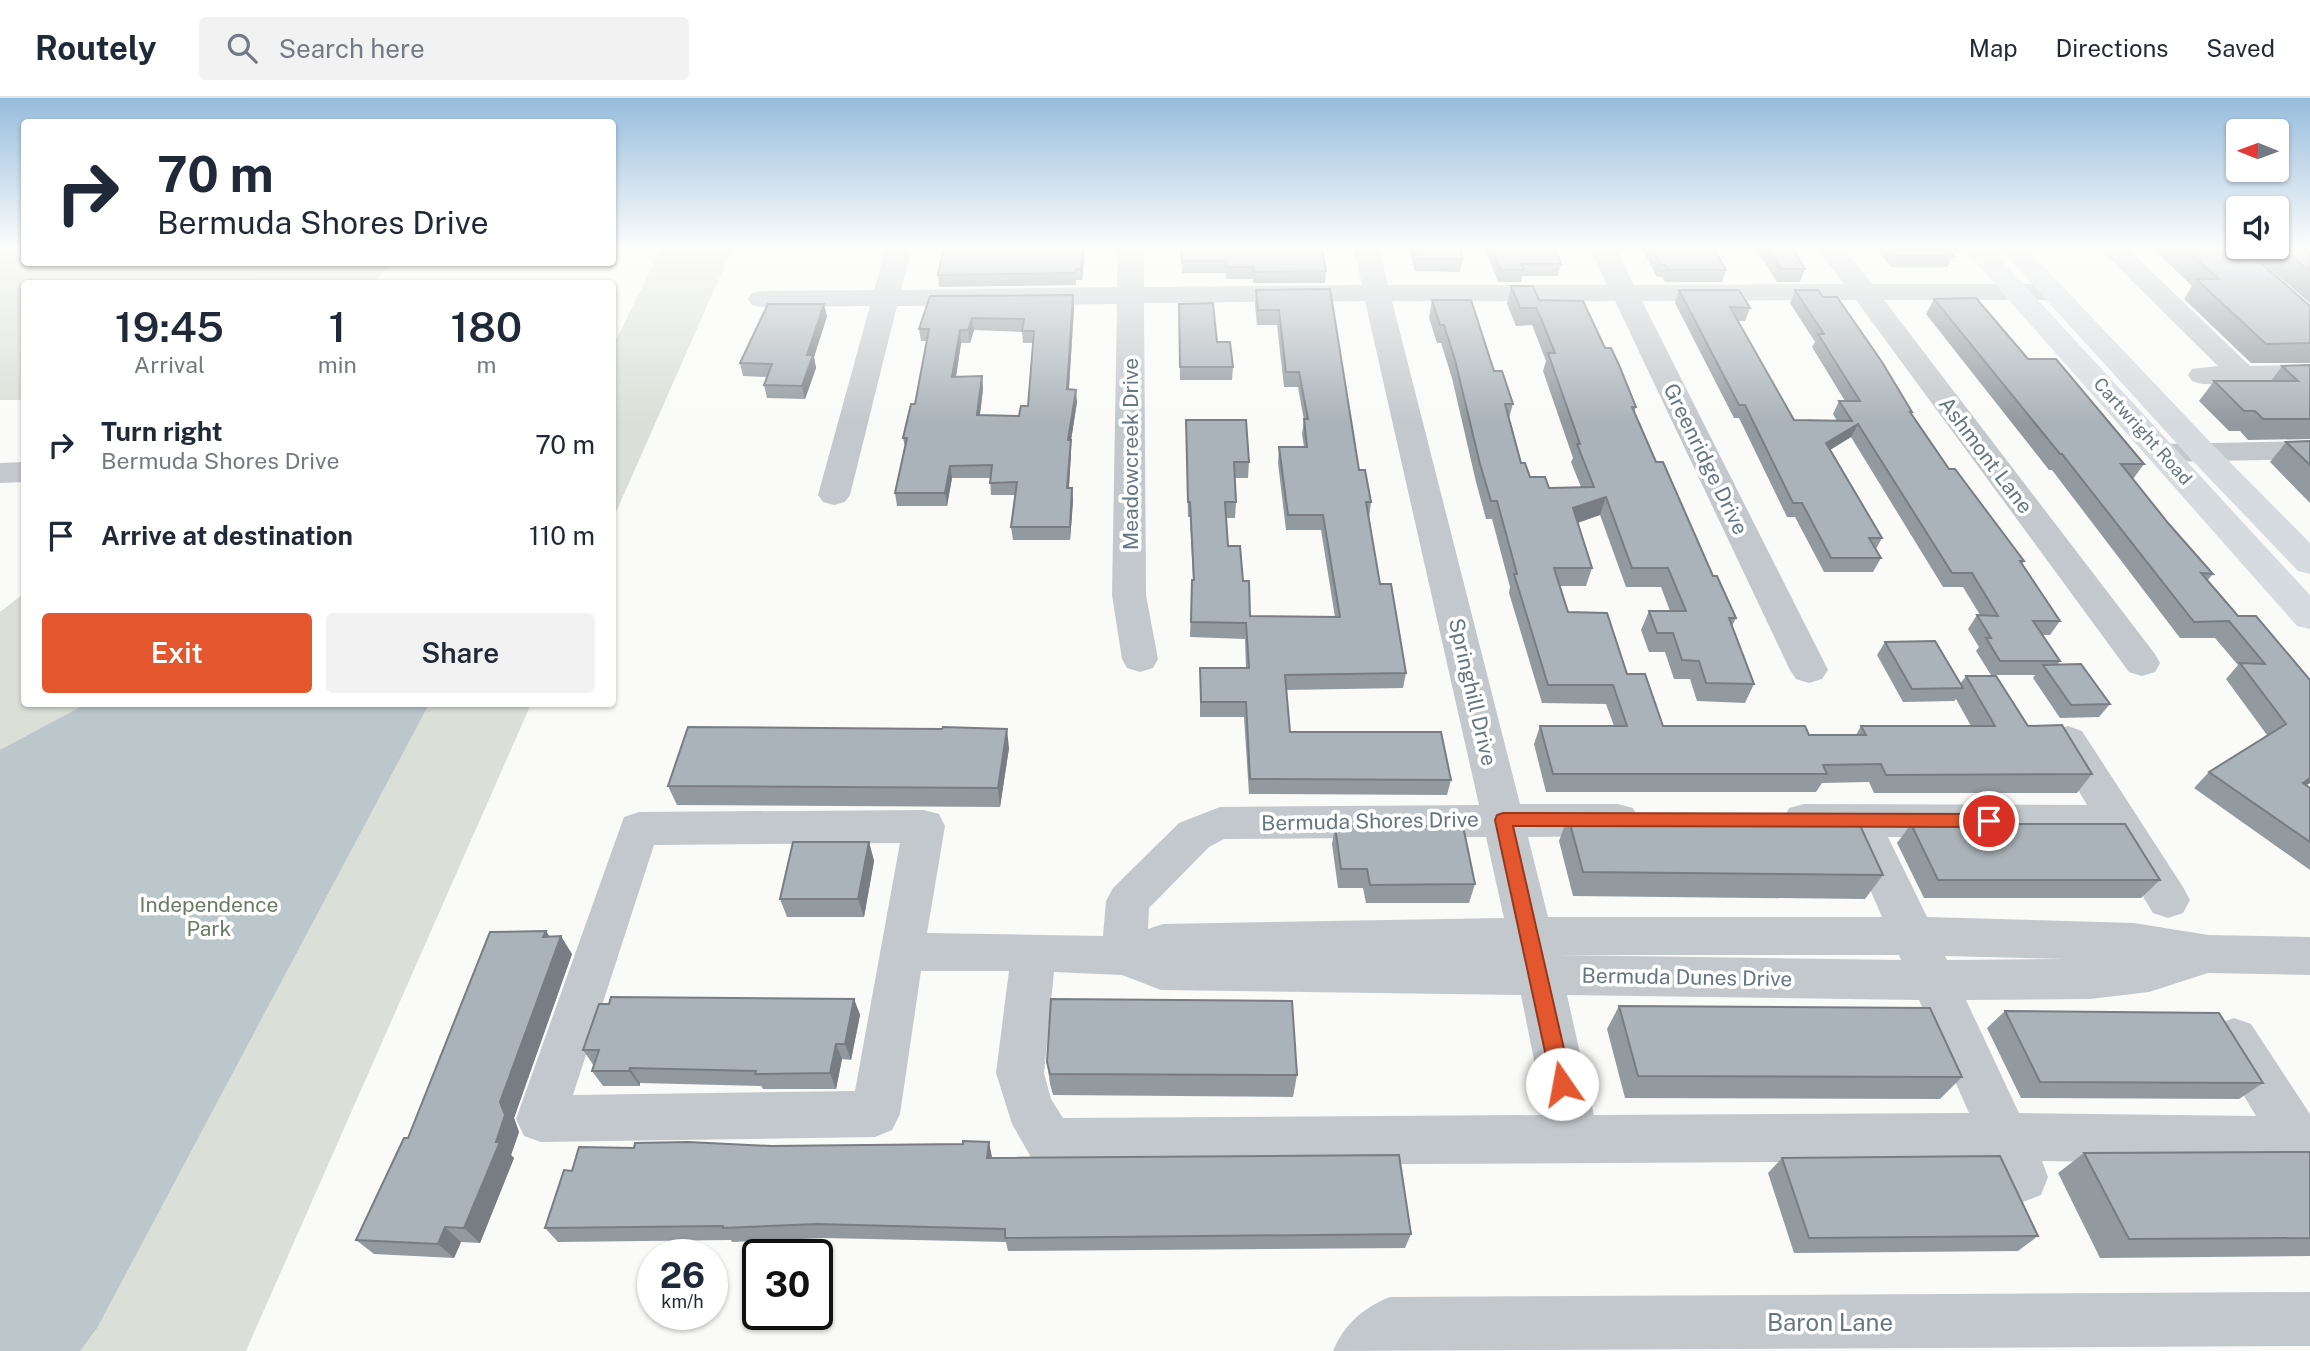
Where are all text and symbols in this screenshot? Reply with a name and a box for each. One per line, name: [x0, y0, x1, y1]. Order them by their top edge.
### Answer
search box: [199, 17, 689, 80]
text: Routely: [35, 29, 157, 67]
icon: search: [223, 29, 261, 67]
text: Search here: [279, 33, 425, 64]
text: Map: [1969, 34, 2018, 62]
text: Directions: [2056, 34, 2168, 62]
text: Saved: [2206, 34, 2275, 62]
north arrow: [2226, 119, 2289, 182]
map controls: [2226, 119, 2289, 259]
text: 70 m: [157, 145, 274, 203]
icon: right: [42, 147, 133, 238]
button: sound: [2226, 196, 2289, 259]
text: Bermuda Shores Drive: [157, 204, 489, 241]
text: 19:45: [115, 302, 224, 351]
text: 1: [328, 302, 346, 351]
text: 180: [451, 302, 522, 351]
text: Arrival: [134, 351, 205, 378]
text: min: [318, 351, 357, 378]
text: m: [476, 351, 496, 378]
street label: Meadowcreek Drive: [1118, 358, 1143, 550]
street label: Cartwright Road: [2089, 373, 2197, 489]
street label: Greenridge Drive: [1659, 379, 1753, 539]
street label: Ashmont Lane: [1934, 392, 2038, 518]
text: Turn right: [101, 416, 223, 447]
icon: right: [42, 426, 80, 464]
text: 70 m: [535, 429, 595, 460]
text: Bermuda Shores Drive: [101, 447, 339, 474]
icon: arrive: [42, 517, 80, 555]
text: Arrive at destination: [101, 520, 353, 551]
text: 110 m: [529, 520, 595, 551]
button: Exit: [42, 613, 312, 693]
button: Share: [326, 613, 595, 693]
street label: Springhill Drive: [1444, 616, 1502, 768]
pin: [1959, 791, 2019, 851]
icon: arrive: [1970, 802, 2008, 840]
street label: Bermuda Shores Drive: [1261, 807, 1479, 835]
park label: Independence Park: [140, 892, 278, 941]
street label: Bermuda Dunes Drive: [1581, 963, 1793, 991]
position arrow: [1525, 1047, 1599, 1121]
speed limit sign: 30: [742, 1239, 833, 1330]
text: 26: [660, 1255, 705, 1296]
text: km/h: [661, 1291, 704, 1312]
street label: Baron Lane: [1767, 1308, 1893, 1336]

